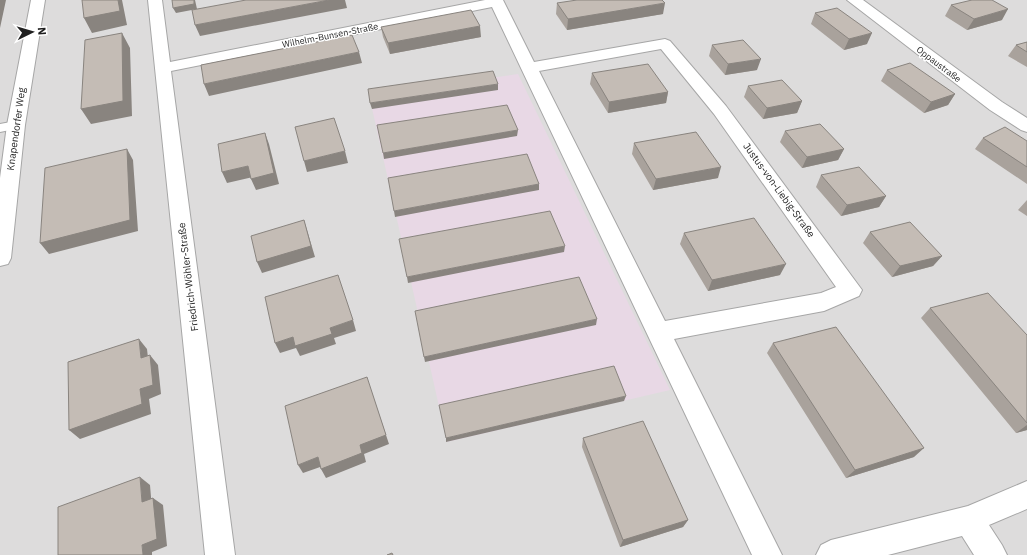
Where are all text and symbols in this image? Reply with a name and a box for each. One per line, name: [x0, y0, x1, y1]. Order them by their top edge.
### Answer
north arrow: [12, 12, 52, 52]
street label: Wilhelm-Bunsen-Straße: [281, 20, 379, 50]
text: N: [35, 27, 49, 36]
street label: Oppaustraße: [915, 44, 964, 84]
street label: Knapendorfer Weg: [4, 86, 28, 171]
street label: Justus-von-Liebig-Straße: [740, 140, 818, 240]
street label: Friedrich-Wöhler-Straße: [175, 221, 201, 332]

